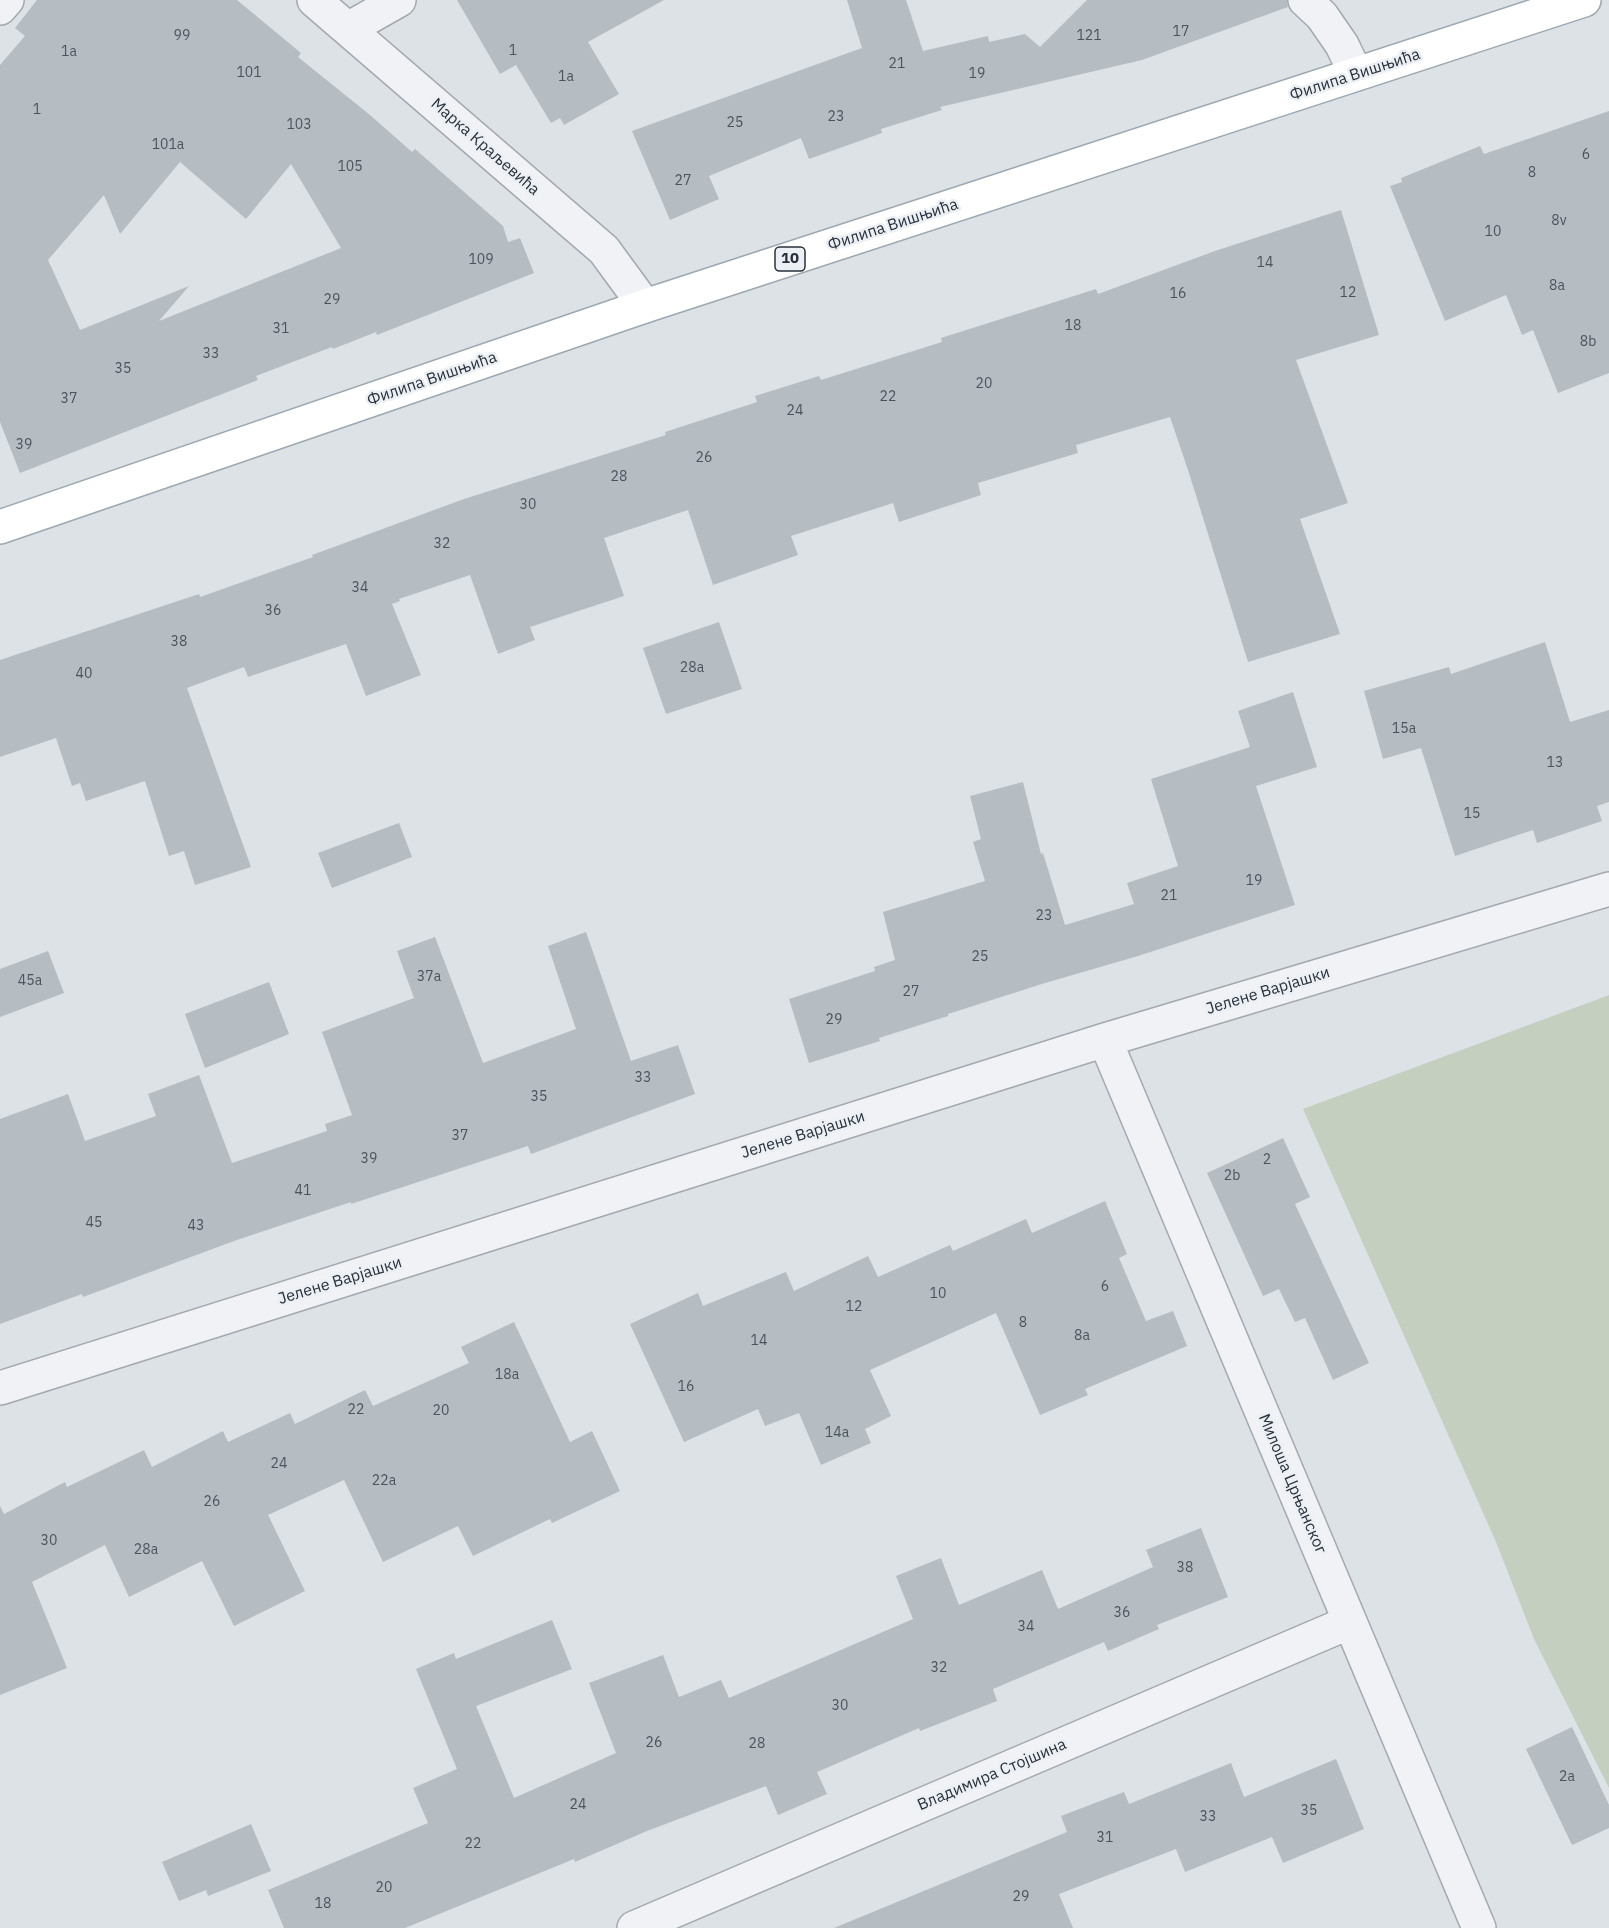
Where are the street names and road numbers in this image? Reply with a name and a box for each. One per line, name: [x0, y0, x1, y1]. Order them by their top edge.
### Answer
street label: Филипа Вишњића: [1287, 45, 1423, 105]
street label: Марка Краљевића: [427, 94, 543, 200]
street label: Филипа Вишњића: [825, 195, 961, 255]
road number: 10: [775, 247, 805, 271]
street label: Филипа Вишњића: [365, 348, 499, 410]
street label: Јелене Варјашки: [1204, 963, 1332, 1019]
street label: Јелене Варјашки: [739, 1107, 867, 1163]
street label: Јелене Варјашки: [276, 1253, 404, 1309]
street label: Милоша Црњанског: [1254, 1411, 1330, 1557]
street label: Владимира Стојшина: [915, 1735, 1069, 1815]

